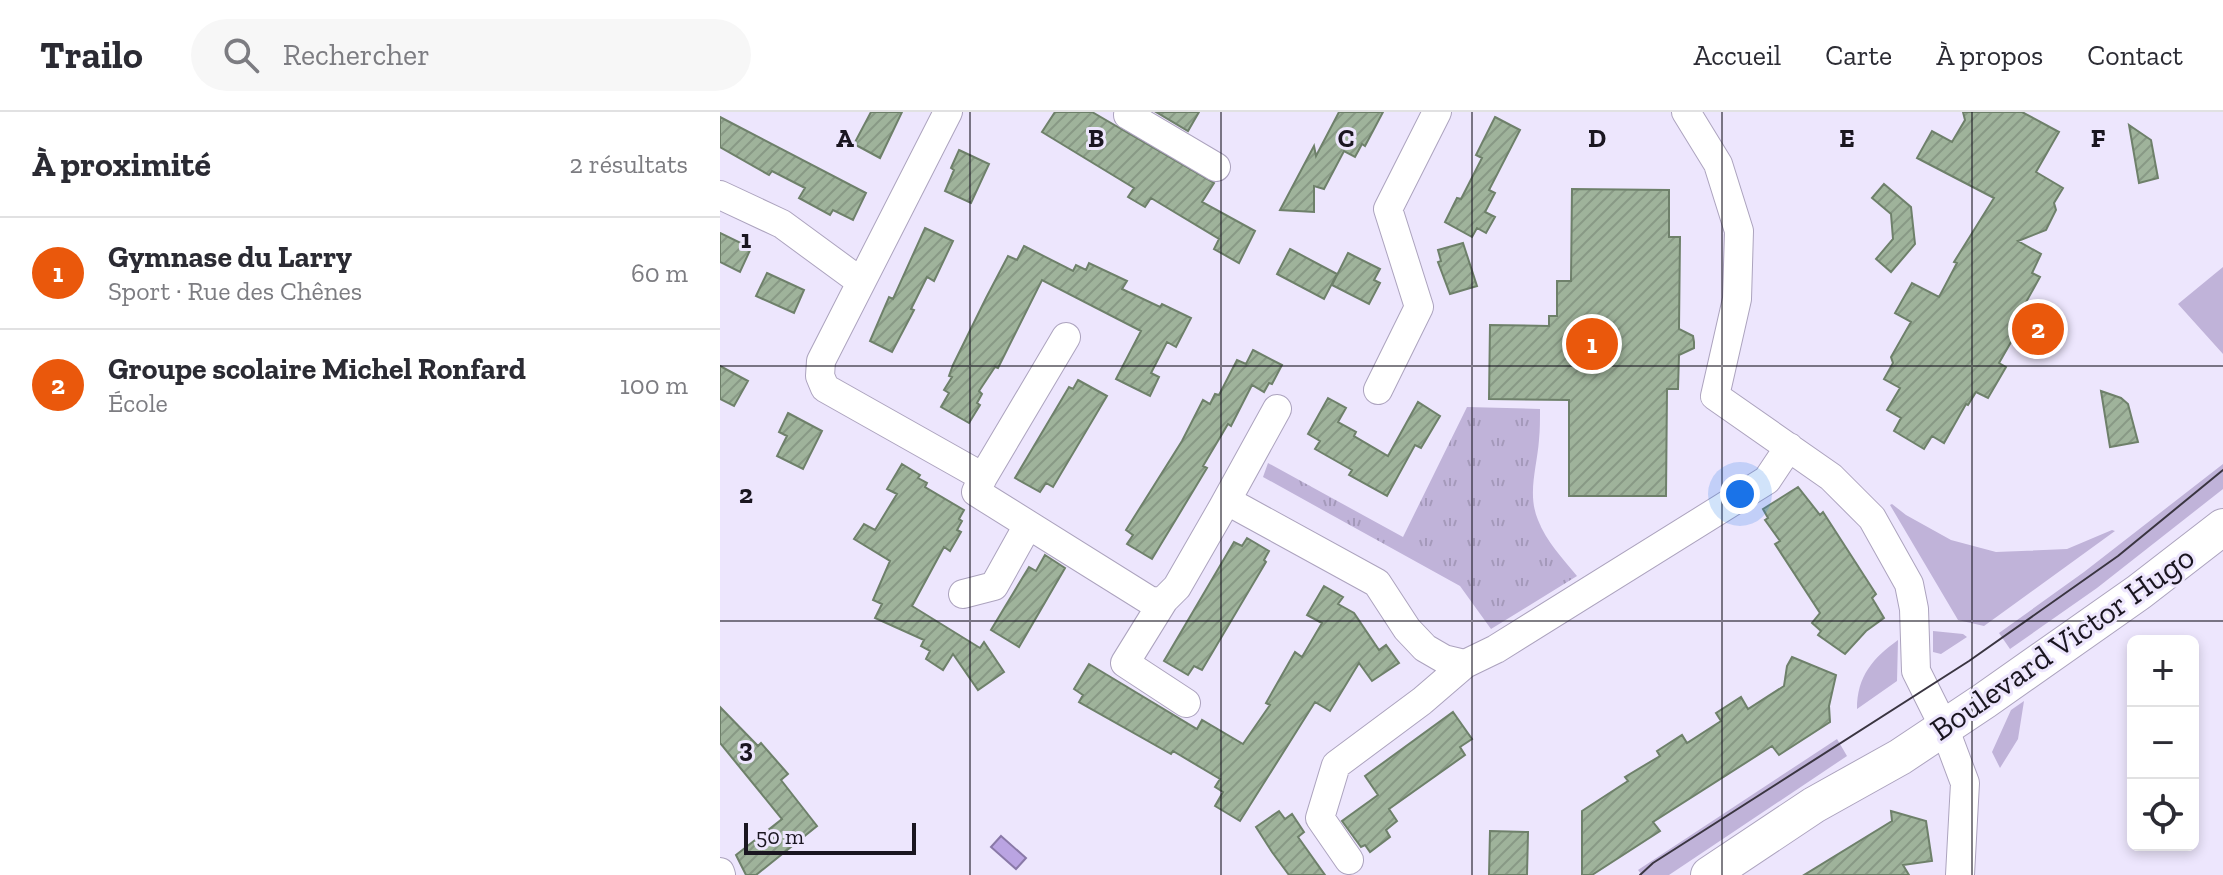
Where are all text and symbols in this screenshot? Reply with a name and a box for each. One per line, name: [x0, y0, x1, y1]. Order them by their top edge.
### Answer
search box: [191, 19, 751, 91]
text: Trailo: [40, 32, 143, 78]
icon: search: [219, 33, 263, 77]
text: Rechercher: [283, 37, 430, 73]
text: Accueil: [1693, 39, 1781, 72]
text: Carte: [1825, 39, 1892, 72]
text: À propos: [1936, 39, 2043, 72]
text: Contact: [2087, 39, 2183, 72]
text: A: [836, 122, 854, 154]
text: B: [1088, 122, 1104, 154]
text: C: [1338, 122, 1354, 154]
text: D: [1588, 122, 1606, 154]
text: E: [1839, 122, 1855, 154]
text: F: [2091, 122, 2106, 154]
text: À proximité: [32, 144, 211, 185]
text: 2 résultats: [569, 148, 688, 180]
text: 1: [741, 223, 752, 255]
text: Gymnase du Larry: [108, 239, 352, 275]
text: 1: [53, 257, 63, 289]
text: 60 m: [631, 257, 688, 289]
text: Sport · Rue des Chênes: [108, 275, 362, 307]
pin: 2: [2012, 299, 2064, 359]
pin: 1: [1566, 314, 1618, 374]
text: Groupe scolaire Michel Ronfard: [108, 351, 526, 387]
text: 2: [51, 369, 65, 401]
text: 100 m: [620, 369, 688, 401]
text: École: [108, 387, 168, 419]
your location: [1720, 474, 1760, 514]
text: 2: [739, 478, 753, 510]
street label: Boulevard Victor Hugo: [1923, 538, 2201, 748]
map controls: [2127, 635, 2199, 851]
button: +: [2127, 635, 2199, 707]
button: −: [2127, 707, 2199, 779]
text: 3: [739, 732, 753, 764]
button: locate: [2127, 779, 2199, 851]
scale bar: [744, 819, 916, 855]
text: 50 m: [756, 823, 804, 850]

